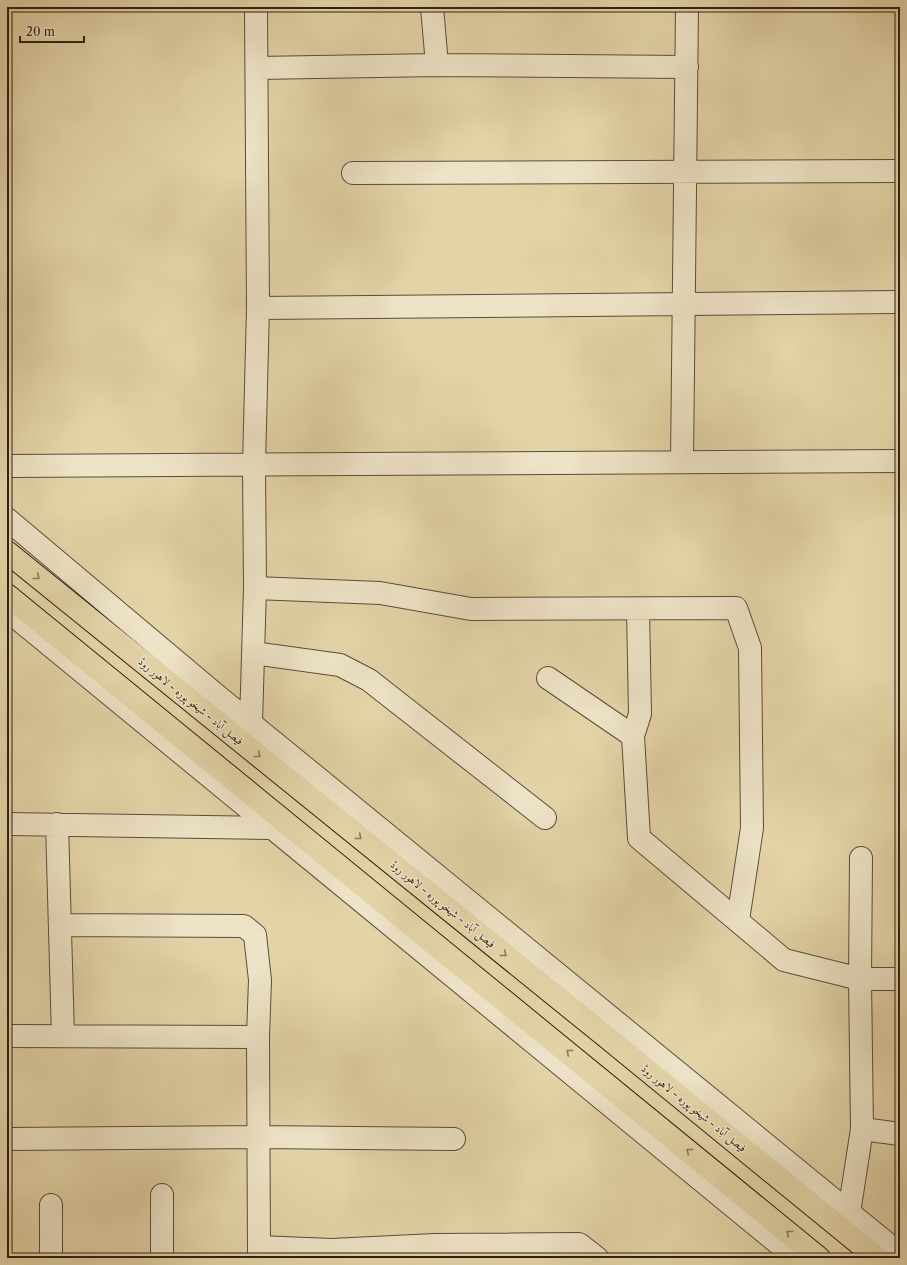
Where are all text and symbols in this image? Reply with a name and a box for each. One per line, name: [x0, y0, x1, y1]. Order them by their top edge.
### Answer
scale bar: [20, 18, 84, 44]
text: 20 m: [26, 24, 55, 39]
one-way arrow: [33, 572, 40, 579]
street label: فیصل آباد - شیخو پورہ - لاہور روڈ: [134, 654, 246, 749]
one-way arrow: [254, 751, 261, 758]
one-way arrow: [355, 832, 362, 839]
street label: فیصل آباد - شیخو پورہ - لاہور روڈ: [386, 857, 498, 952]
one-way arrow: [499, 949, 507, 956]
one-way arrow: [566, 1050, 573, 1057]
street label: فیصل آباد - شیخو پورہ - لاہور روڈ: [637, 1061, 749, 1156]
one-way arrow: [686, 1148, 693, 1155]
one-way arrow: [787, 1231, 794, 1238]

